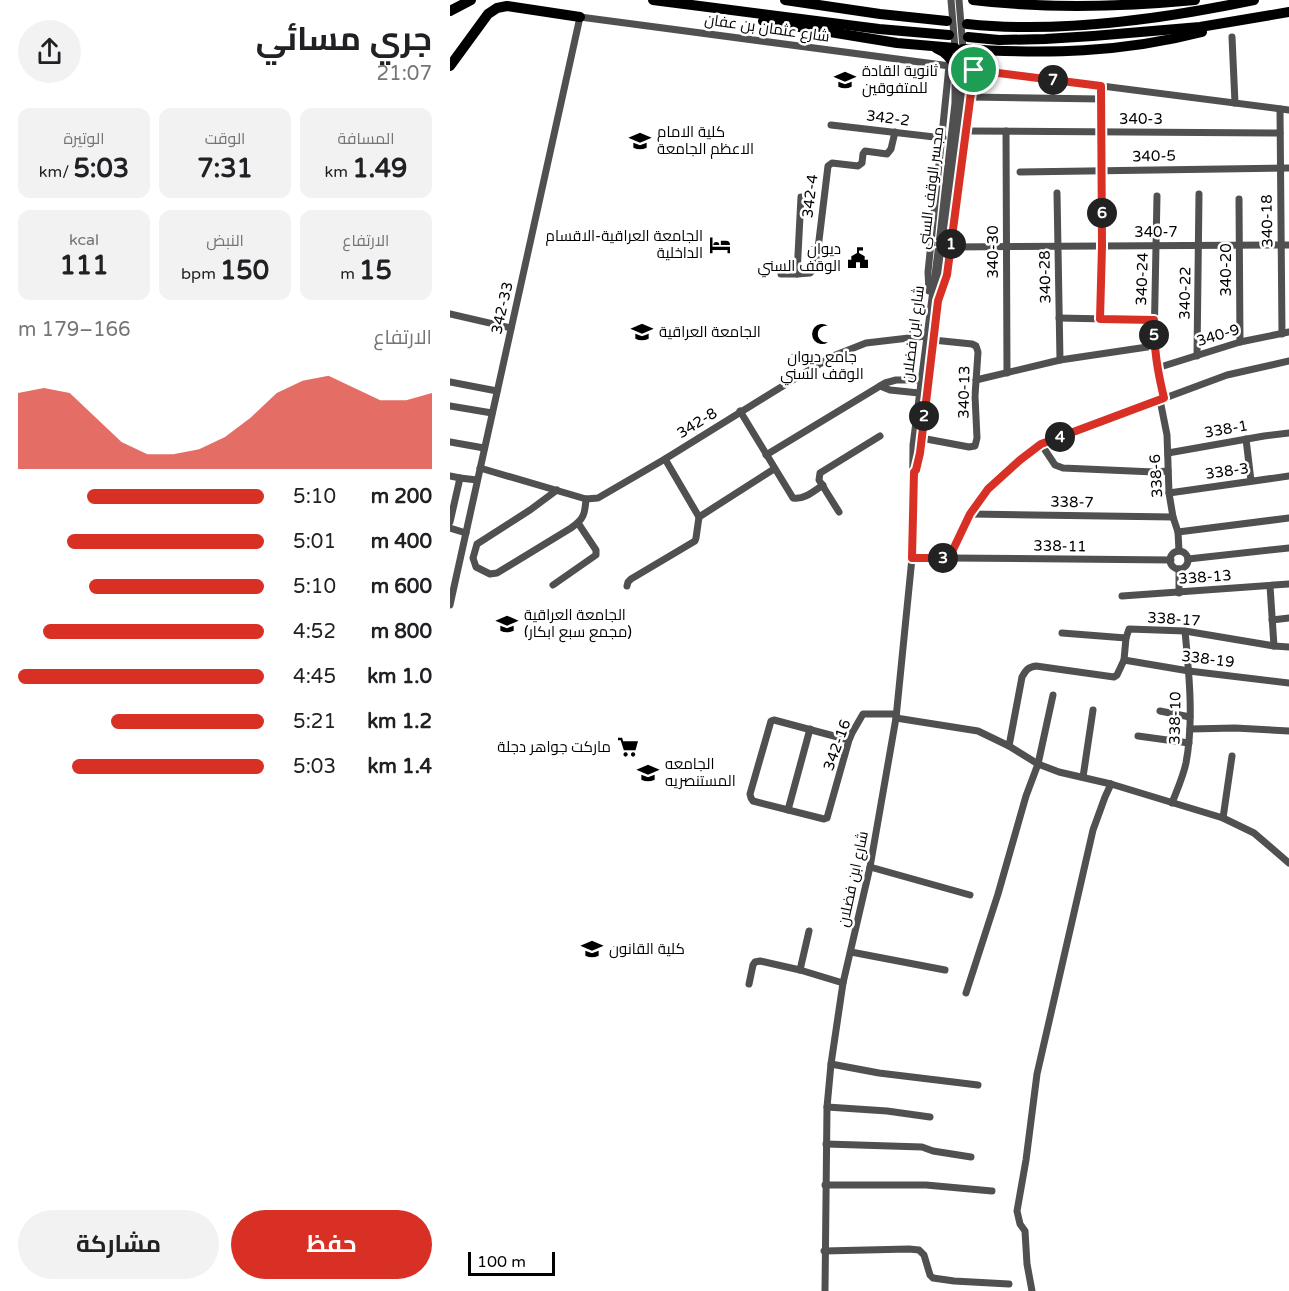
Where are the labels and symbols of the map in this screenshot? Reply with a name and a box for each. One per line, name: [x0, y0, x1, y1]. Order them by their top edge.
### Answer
street label: شارع عثمان بن عفان: [703, 10, 831, 48]
pin: [948, 44, 999, 95]
place label: ثانوية القادة للمتفوقين: [862, 62, 938, 98]
pin: 7: [1038, 65, 1068, 95]
school or university icon: ثانوية القادة للمتفوقين: [833, 68, 857, 92]
street label: 342-2: [865, 106, 911, 130]
street label: 340-3: [1119, 110, 1163, 128]
place label: كلية الامام الاعظم الجامعة: [657, 123, 754, 159]
street label: مجسر الوقف السني: [915, 126, 950, 251]
school or university icon: كلية الامام الاعظم الجامعة: [628, 129, 652, 153]
street label: 340-5: [1132, 147, 1176, 165]
street label: 342-4: [798, 173, 822, 219]
street label: 340-18: [1258, 194, 1276, 248]
pin: 6: [1087, 198, 1117, 228]
street label: 340-7: [1134, 223, 1178, 241]
street label: 340-30: [984, 225, 1002, 279]
place label: الجامعة العراقية-الاقسام الداخلية: [546, 227, 703, 262]
pin: 1: [936, 229, 966, 259]
hotel icon: الجامعة العراقية-الاقسام الداخلية: [708, 233, 732, 257]
place label: ديوان الوقف السني: [758, 240, 841, 278]
street label: 340-20: [1217, 243, 1235, 297]
public building icon: ديوان الوقف السني: [846, 246, 870, 270]
street label: 340-28: [1036, 250, 1054, 304]
street label: 340-24: [1132, 252, 1152, 306]
street label: 340-22: [1176, 266, 1194, 320]
street label: 342-33: [487, 280, 517, 336]
street label: شارع ابن فضلان: [898, 285, 930, 384]
school or university icon: الجامعة العراقية: [630, 320, 654, 344]
pin: 5: [1139, 320, 1169, 350]
street label: 340-9: [1194, 320, 1242, 350]
mosque icon: جامع ديوان الوقف السني: [810, 322, 834, 346]
place label: الجامعة العراقية: [659, 323, 761, 341]
place label: جامع ديوان الوقف السني: [780, 348, 864, 386]
street label: 340-13: [955, 365, 973, 419]
pin: 2: [909, 401, 939, 431]
street label: 342-8: [674, 404, 720, 442]
street label: 338-1: [1203, 416, 1249, 442]
pin: 4: [1045, 422, 1075, 452]
street label: 338-6: [1146, 454, 1166, 498]
street label: 338-3: [1204, 459, 1250, 483]
street label: 338-7: [1050, 493, 1094, 511]
street label: 338-11: [1033, 537, 1087, 555]
pin: 3: [928, 543, 958, 573]
street label: 338-13: [1178, 566, 1232, 588]
place label: الجامعة العراقية (مجمع سبع ابكار): [524, 606, 632, 643]
street label: 338-17: [1147, 608, 1201, 630]
school or university icon: الجامعة العراقية (مجمع سبع ابكار): [495, 612, 519, 636]
street label: 338-19: [1180, 647, 1236, 671]
street label: 338-10: [1166, 691, 1184, 745]
street label: 342-16: [819, 717, 855, 773]
supermarket icon: ماركت جواهر دجلة: [616, 735, 640, 759]
place label: ماركت جواهر دجلة: [497, 738, 611, 756]
place label: الجامعه المستنصريه: [665, 755, 736, 790]
school or university icon: الجامعه المستنصريه: [636, 761, 660, 785]
street label: شارع ابن فضلان: [834, 830, 874, 929]
school or university icon: كلية القانون: [580, 937, 604, 961]
place label: كلية القانون: [609, 940, 685, 959]
scale bar: [468, 1249, 555, 1276]

